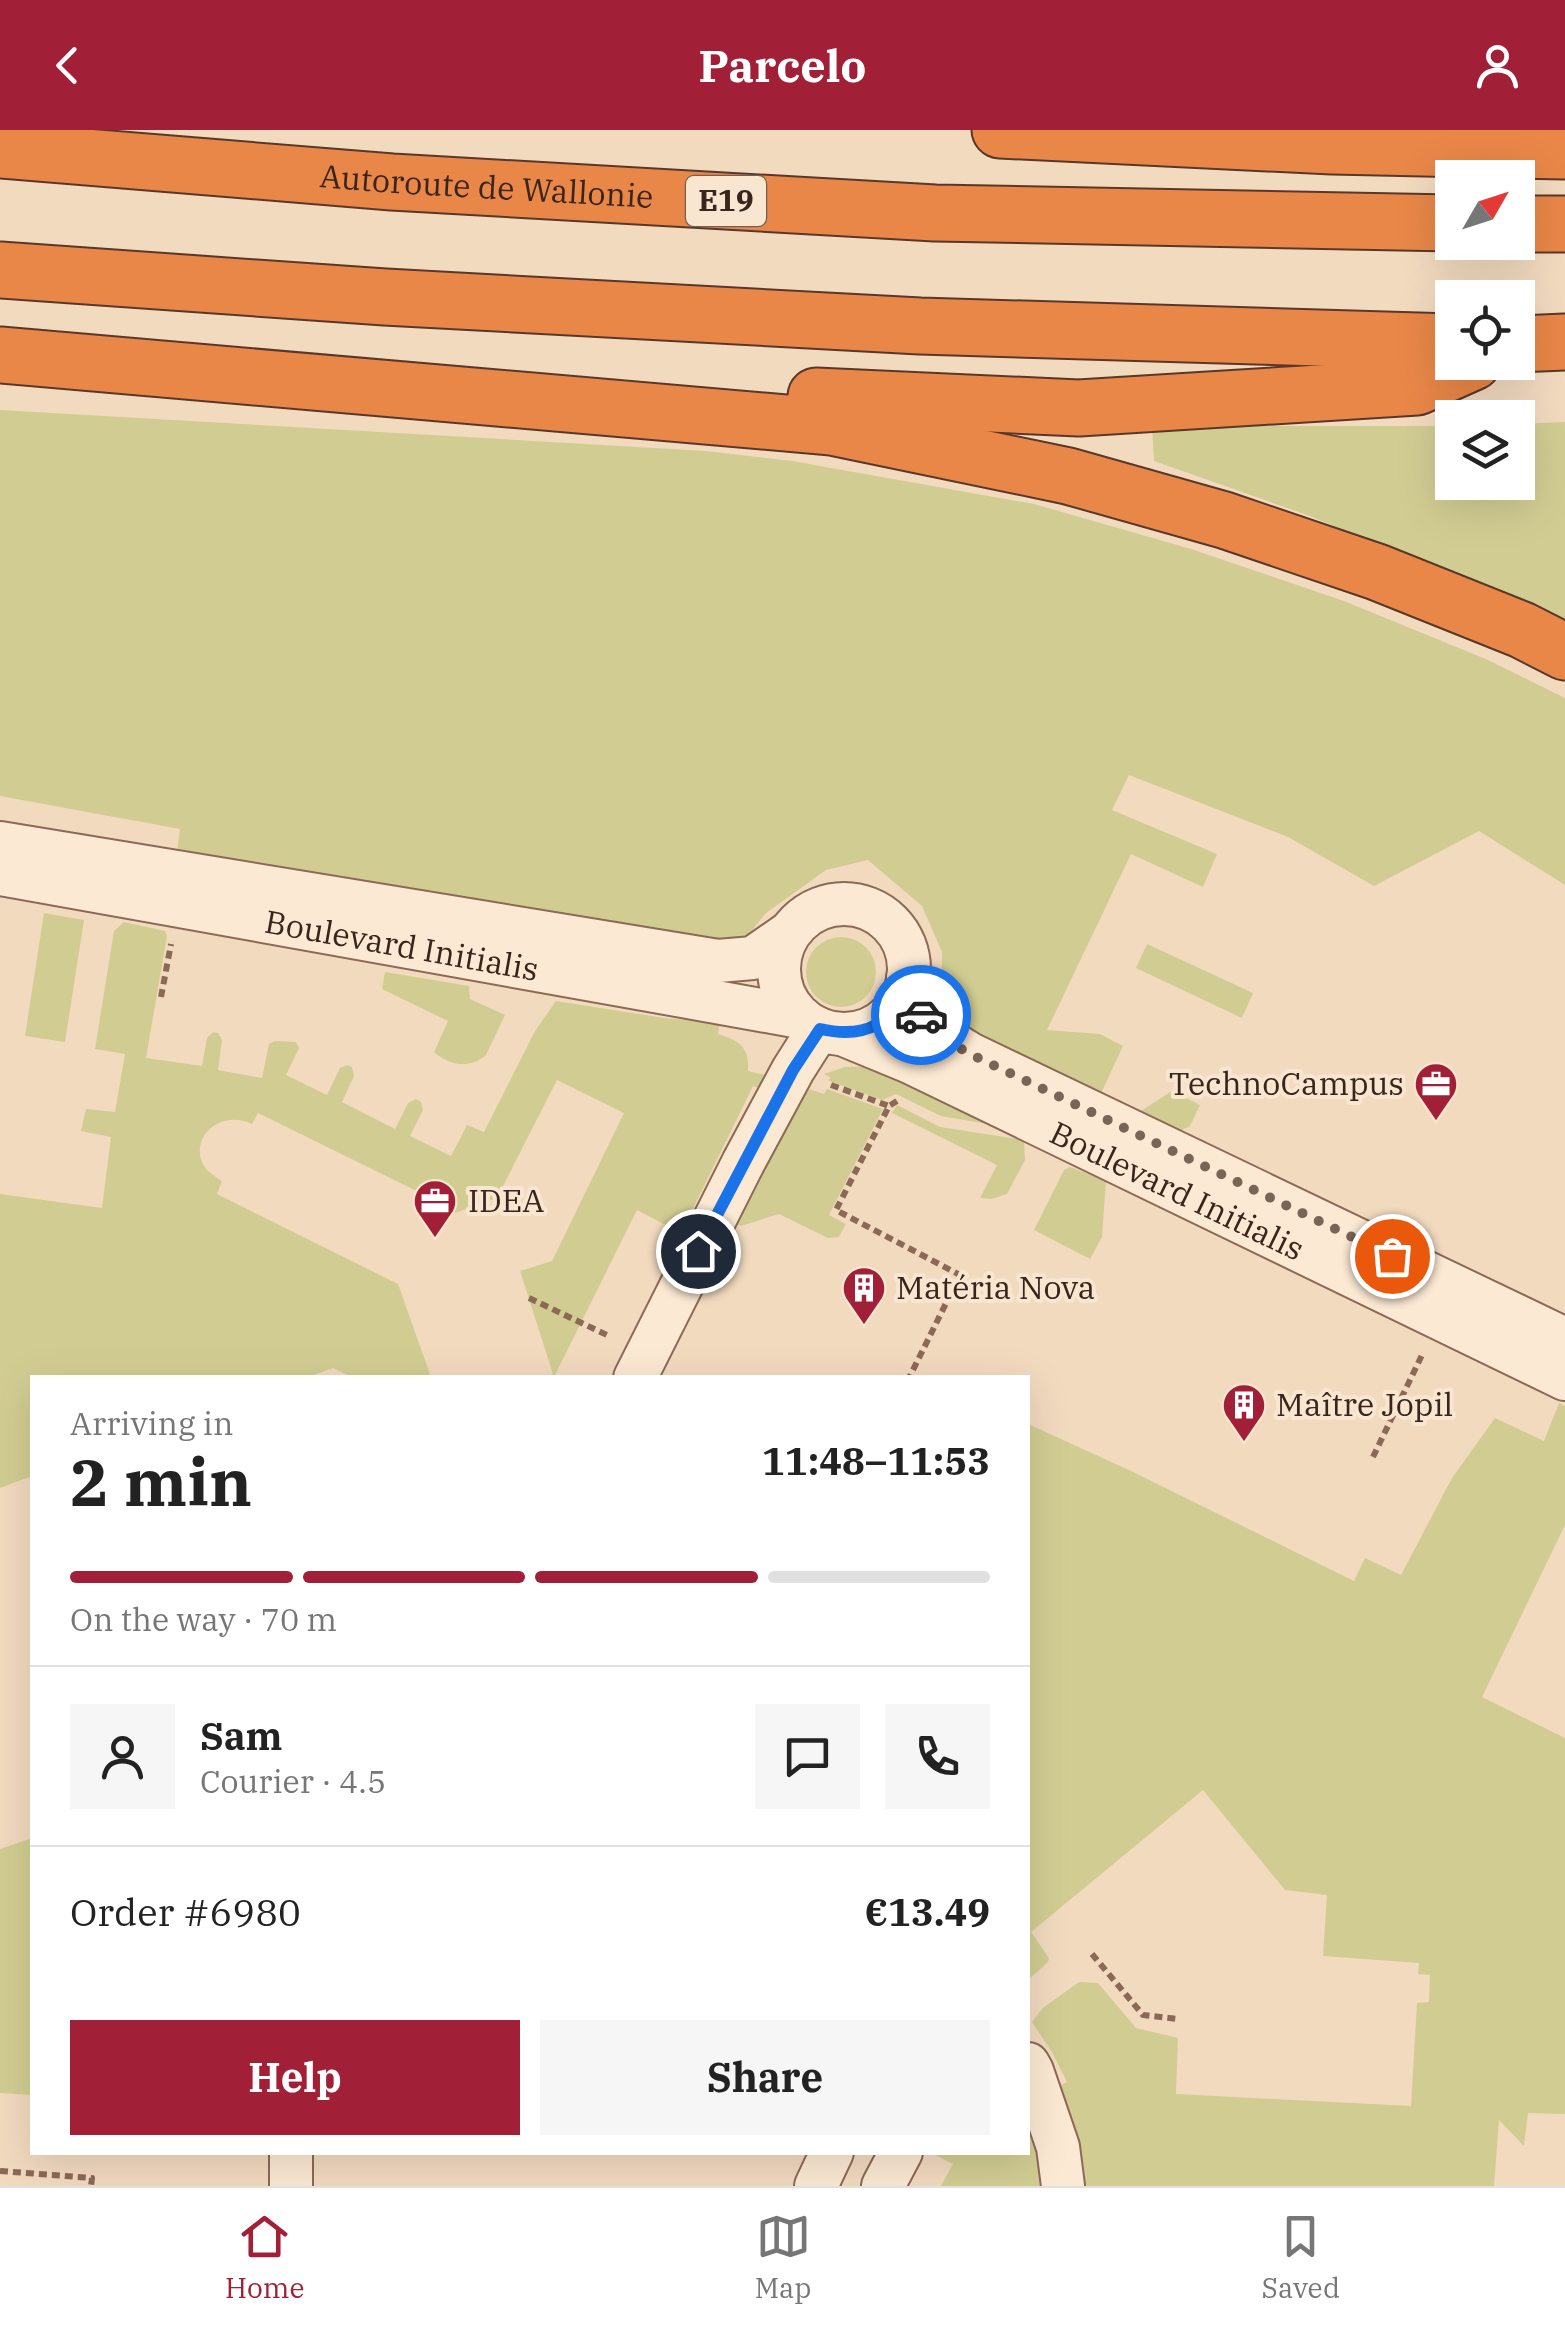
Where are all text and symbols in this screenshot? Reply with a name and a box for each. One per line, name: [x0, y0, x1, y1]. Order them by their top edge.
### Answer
text: Parcelo: [698, 36, 867, 94]
icon: back: [40, 38, 95, 93]
icon: person: [1470, 38, 1525, 93]
street label: Autoroute de Wallonie: [318, 154, 655, 217]
north arrow: [1435, 160, 1535, 260]
map controls: [1435, 160, 1535, 500]
road number: E19: [686, 176, 766, 226]
button: locate: [1435, 280, 1535, 380]
button: layers: [1435, 400, 1535, 500]
street label: Boulevard Initialis: [262, 900, 542, 990]
courier: [871, 965, 971, 1065]
icon: car: [894, 988, 949, 1043]
office icon: TechnoCampus: [1413, 1061, 1459, 1122]
place label: TechnoCampus: [1169, 1062, 1404, 1104]
street label: Boulevard Initialis: [1043, 1111, 1311, 1270]
office icon: IDEA: [412, 1178, 458, 1239]
place label: IDEA: [468, 1179, 544, 1221]
pin: [656, 1209, 741, 1294]
pin: [1350, 1214, 1435, 1299]
icon: home: [671, 1224, 726, 1279]
icon: bag: [1365, 1229, 1420, 1284]
building icon: Matéria Nova: [841, 1265, 887, 1326]
place label: Matéria Nova: [896, 1266, 1095, 1308]
building icon: Maître Jopil: [1221, 1382, 1267, 1443]
place label: Maître Jopil: [1276, 1383, 1453, 1425]
text: Arriving in: [70, 1402, 233, 1444]
text: 11:48–11:53: [762, 1436, 990, 1485]
text: 2 min: [70, 1439, 252, 1524]
text: On the way · 70 m: [70, 1598, 337, 1640]
button: person: [70, 1704, 175, 1809]
button: chat: [755, 1704, 860, 1809]
button: phone: [885, 1704, 990, 1809]
text: Sam: [200, 1711, 283, 1760]
text: Courier · 4.5: [200, 1760, 386, 1802]
text: Order #6980: [70, 1887, 301, 1936]
text: €13.49: [864, 1887, 990, 1936]
button: Help: [70, 2020, 520, 2135]
button: Share: [540, 2020, 990, 2135]
tab: Home: [225, 2209, 305, 2306]
tab: Map: [755, 2209, 812, 2306]
tab: Saved: [1262, 2209, 1340, 2306]

